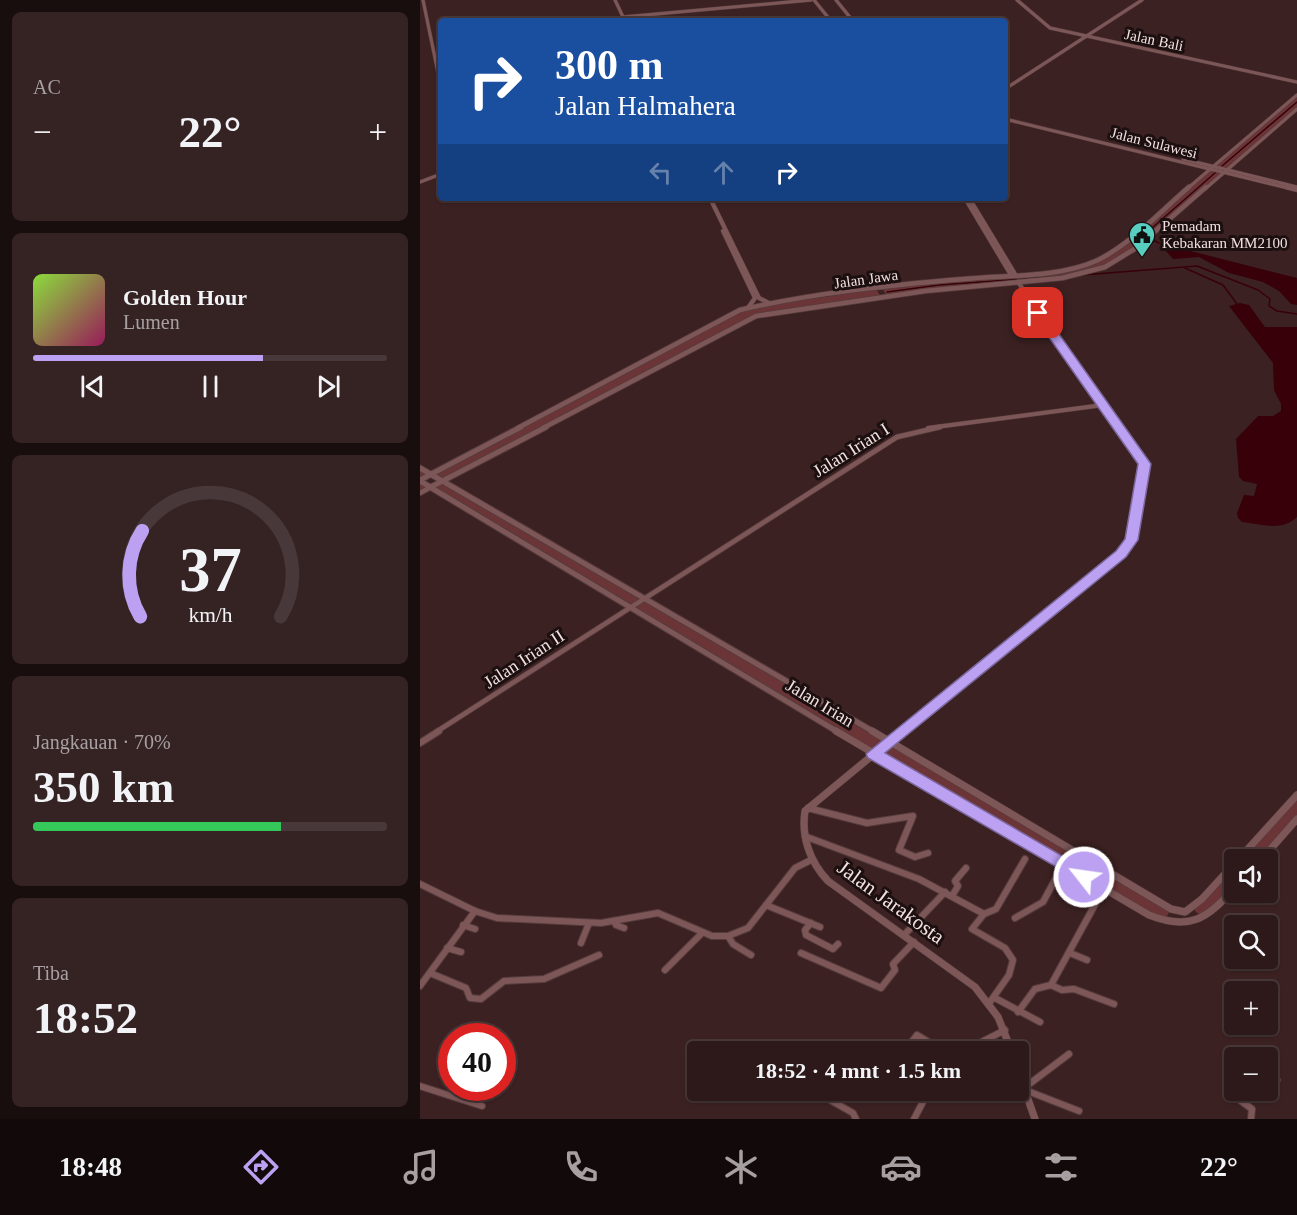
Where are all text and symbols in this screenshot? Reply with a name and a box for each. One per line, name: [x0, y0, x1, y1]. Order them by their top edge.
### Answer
street label: Jalan Bali: [1123, 26, 1185, 54]
icon: right: [456, 42, 534, 120]
text: 300 m: [555, 42, 664, 88]
text: AC: [33, 76, 61, 98]
text: Jalan Halmahera: [555, 91, 736, 121]
text: 22°: [179, 107, 242, 157]
text: −: [33, 114, 52, 150]
text: +: [368, 114, 387, 150]
street label: Jalan Sulawesi: [1109, 125, 1199, 161]
icon: left: [644, 156, 677, 189]
icon: ahead: [707, 156, 740, 189]
icon: right: [770, 156, 803, 189]
place label: Pemadam Kebakaran MM2100: [1162, 218, 1287, 251]
public building icon: Pemadam Kebakaran MM2100: [1127, 220, 1157, 258]
street label: Jalan Jawa: [833, 267, 899, 291]
text: Golden Hour: [123, 285, 247, 310]
pin: [1012, 287, 1063, 338]
icon: arrive: [1021, 296, 1054, 329]
text: Lumen: [123, 311, 180, 333]
icon: previous: [76, 370, 109, 403]
icon: pause: [194, 370, 227, 403]
icon: next: [312, 370, 345, 403]
street label: Jalan Irian I: [809, 419, 893, 481]
text: 37: [179, 535, 241, 604]
text: km/h: [188, 603, 232, 627]
street label: Jalan Irian II: [480, 626, 568, 692]
street label: Jalan Irian: [783, 675, 857, 731]
text: Jangkauan · 70%: [33, 731, 171, 753]
text: 350 km: [33, 762, 174, 812]
position arrow: [1052, 845, 1116, 909]
map controls: [1224, 849, 1278, 1101]
button: sound: [1224, 849, 1278, 903]
street label: Jalan Jarakosta: [833, 855, 950, 949]
button: search: [1224, 915, 1278, 969]
text: Tiba: [33, 962, 69, 984]
button: +: [1224, 981, 1278, 1035]
text: 18:52: [33, 993, 138, 1043]
speed limit sign: 40: [438, 1023, 516, 1101]
button: −: [1224, 1047, 1278, 1101]
text: 18:52 · 4 mnt · 1.5 km: [755, 1058, 961, 1083]
icon: directions: [240, 1146, 282, 1188]
icon: music: [400, 1146, 442, 1188]
icon: phone: [560, 1146, 602, 1188]
icon: climate: [720, 1146, 762, 1188]
icon: car: [880, 1146, 922, 1188]
icon: filters: [1040, 1146, 1082, 1188]
text: 18:48: [59, 1152, 122, 1182]
text: 22°: [1200, 1152, 1238, 1182]

